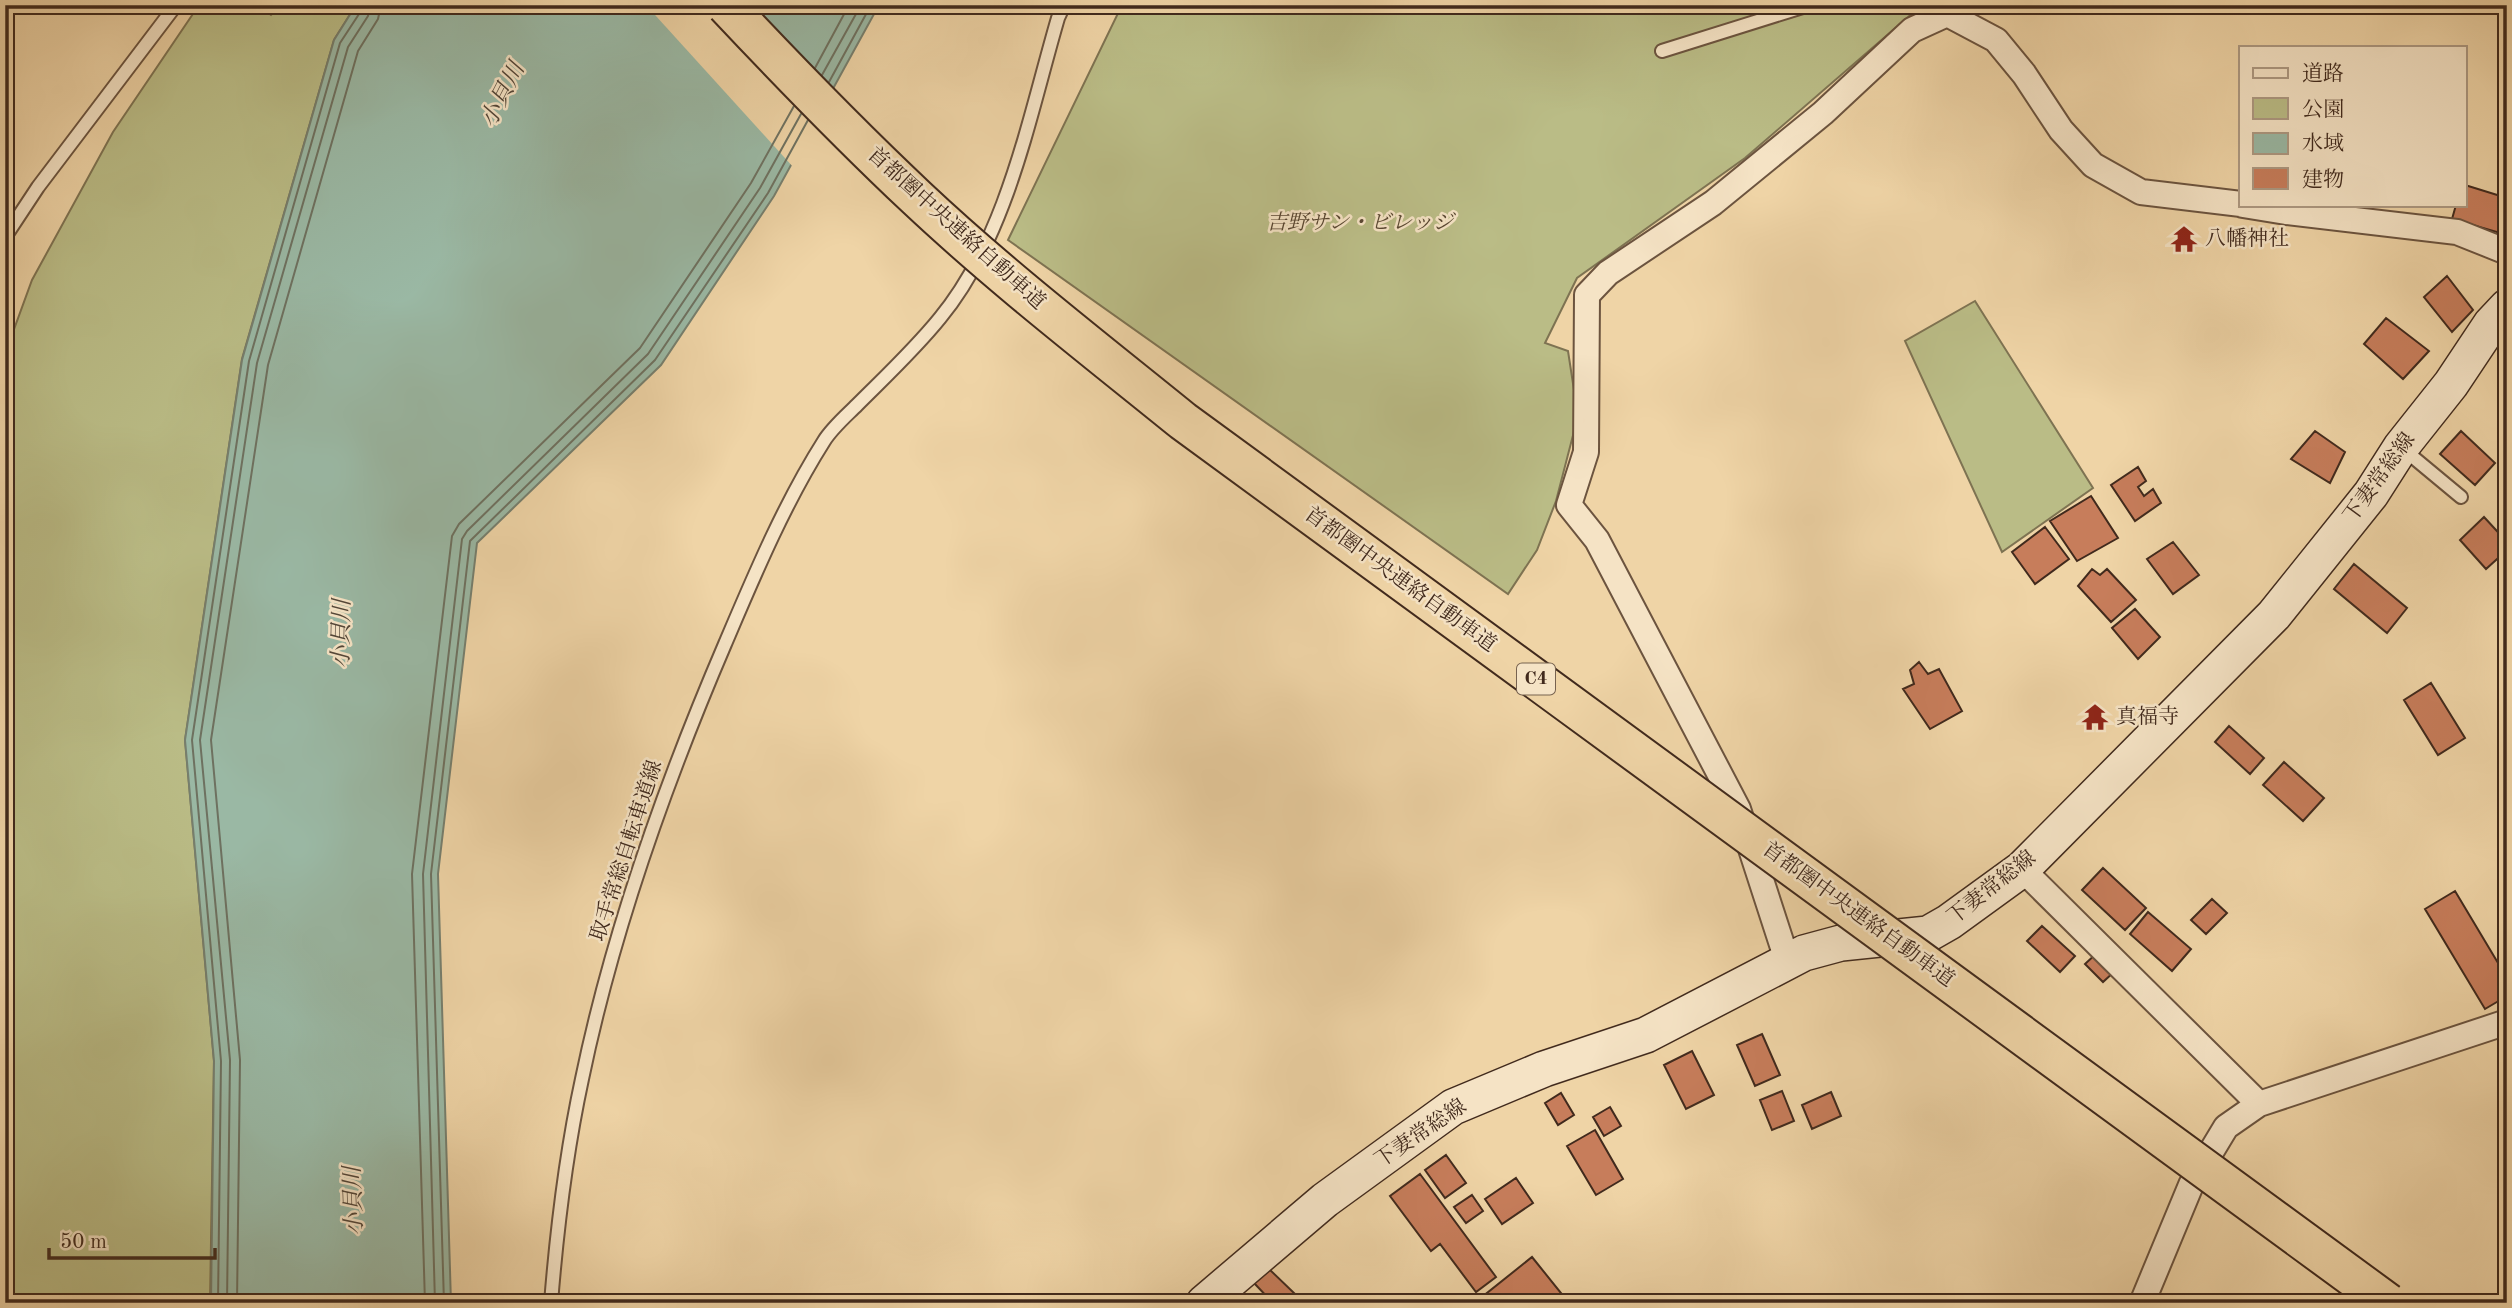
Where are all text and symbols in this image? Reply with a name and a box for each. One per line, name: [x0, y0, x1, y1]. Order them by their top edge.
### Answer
legend: [2239, 46, 2466, 206]
water label: 小貝川: [476, 56, 530, 131]
text: 道路: [2302, 62, 2344, 85]
text: 公園: [2302, 98, 2344, 121]
text: 水域: [2302, 132, 2344, 155]
street label: 首都圏中央連絡自動車道: [863, 142, 1050, 314]
text: 建物: [2302, 168, 2344, 191]
park label: 吉野サン・ビレッジ: [1266, 211, 1457, 234]
temple icon: 八幡神社: [2169, 224, 2199, 254]
place label: 八幡神社: [2205, 227, 2289, 250]
street label: 下妻常総線: [2339, 428, 2419, 527]
street label: 首都圏中央連絡自動車道: [1300, 502, 1501, 656]
water label: 小貝川: [329, 596, 354, 669]
road number: C4: [1517, 664, 1555, 694]
temple icon: 真福寺: [2080, 702, 2110, 732]
place label: 真福寺: [2116, 705, 2179, 728]
street label: 取手常総自転車道線: [586, 757, 666, 944]
street label: 首都圏中央連絡自動車道: [1758, 837, 1959, 991]
street label: 下妻常総線: [1943, 846, 2040, 929]
street label: 下妻常総線: [1370, 1094, 1470, 1172]
water label: 小貝川: [340, 1163, 367, 1236]
scale bar: [49, 1217, 215, 1261]
text: 50 m: [60, 1232, 107, 1253]

